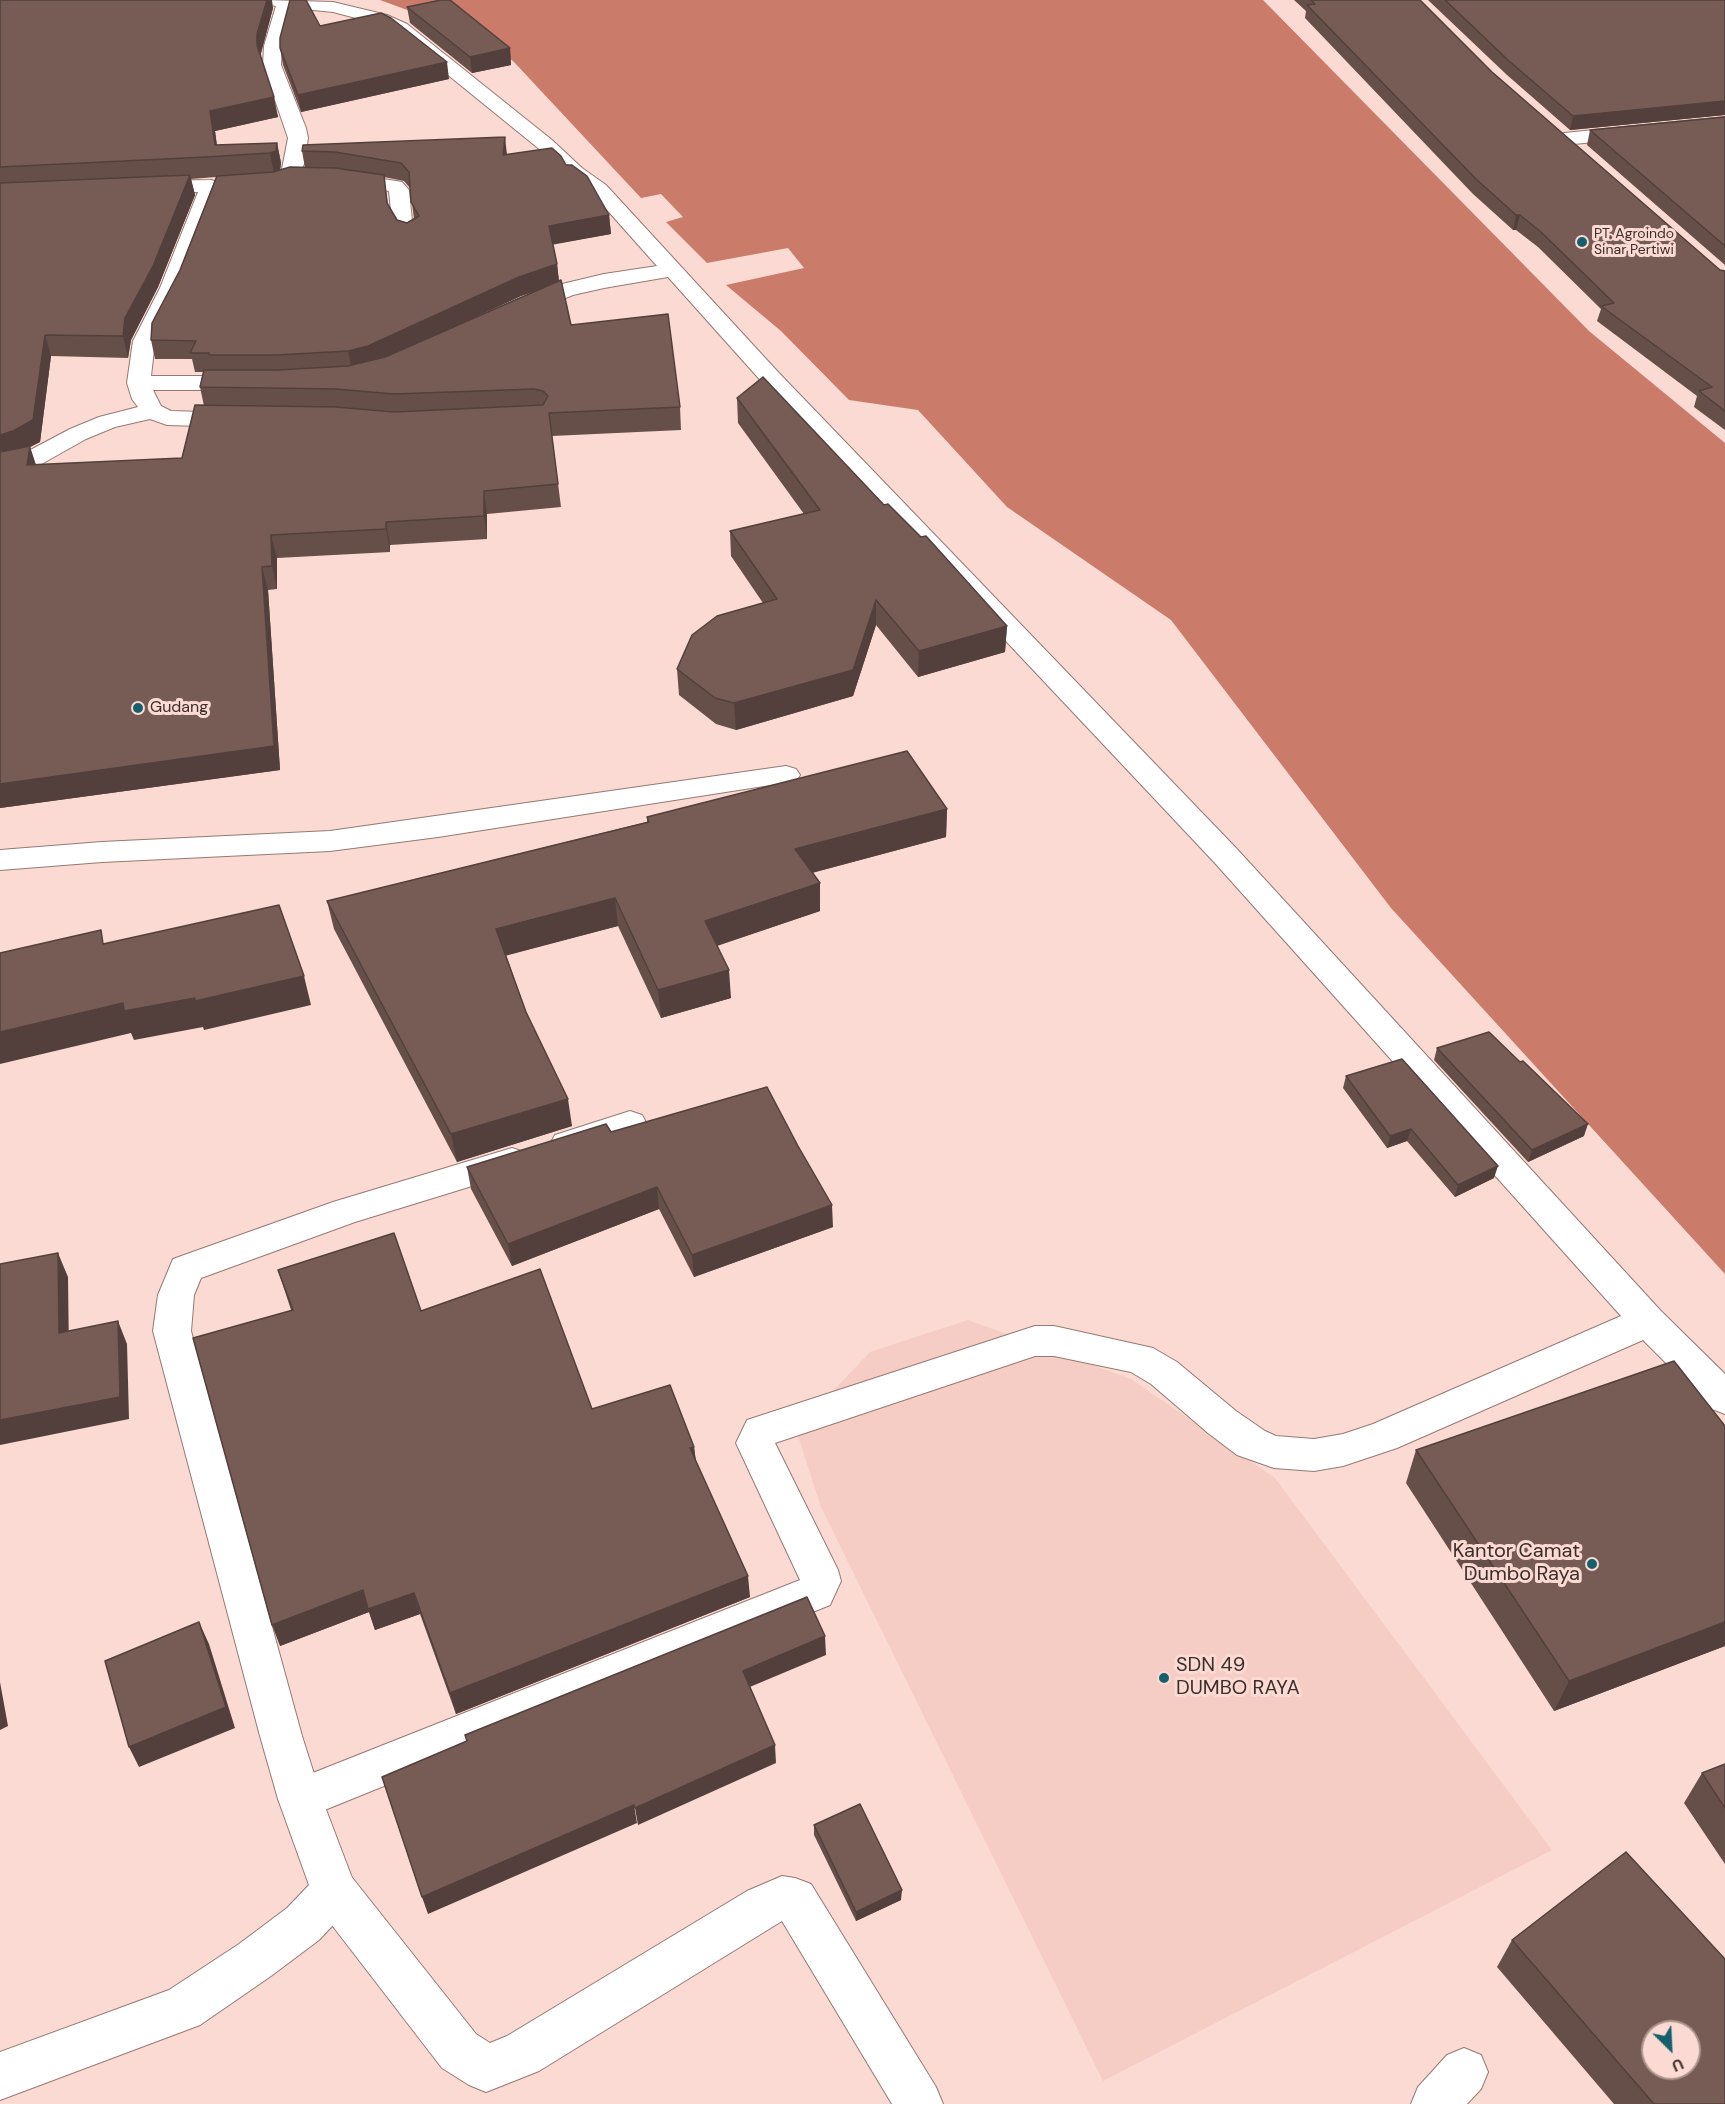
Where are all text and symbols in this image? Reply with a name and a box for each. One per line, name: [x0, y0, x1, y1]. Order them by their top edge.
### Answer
place label: PT. Agroindo Sinar Pertiwi: [1594, 226, 1674, 258]
marker: PT. Agroindo Sinar Pertiwi: [1575, 235, 1589, 249]
place label: Gudang: [150, 698, 208, 718]
marker: Gudang: [131, 701, 145, 715]
place label: Kantor Camat Dumbo Raya: [1453, 1540, 1580, 1587]
marker: Kantor Camat Dumbo Raya: [1585, 1557, 1599, 1571]
place label: SDN 49 DUMBO RAYA: [1176, 1654, 1300, 1701]
marker: SDN 49 DUMBO RAYA: [1157, 1671, 1171, 1685]
north arrow: [1641, 2020, 1701, 2080]
text: U: [1668, 2053, 1687, 2077]

